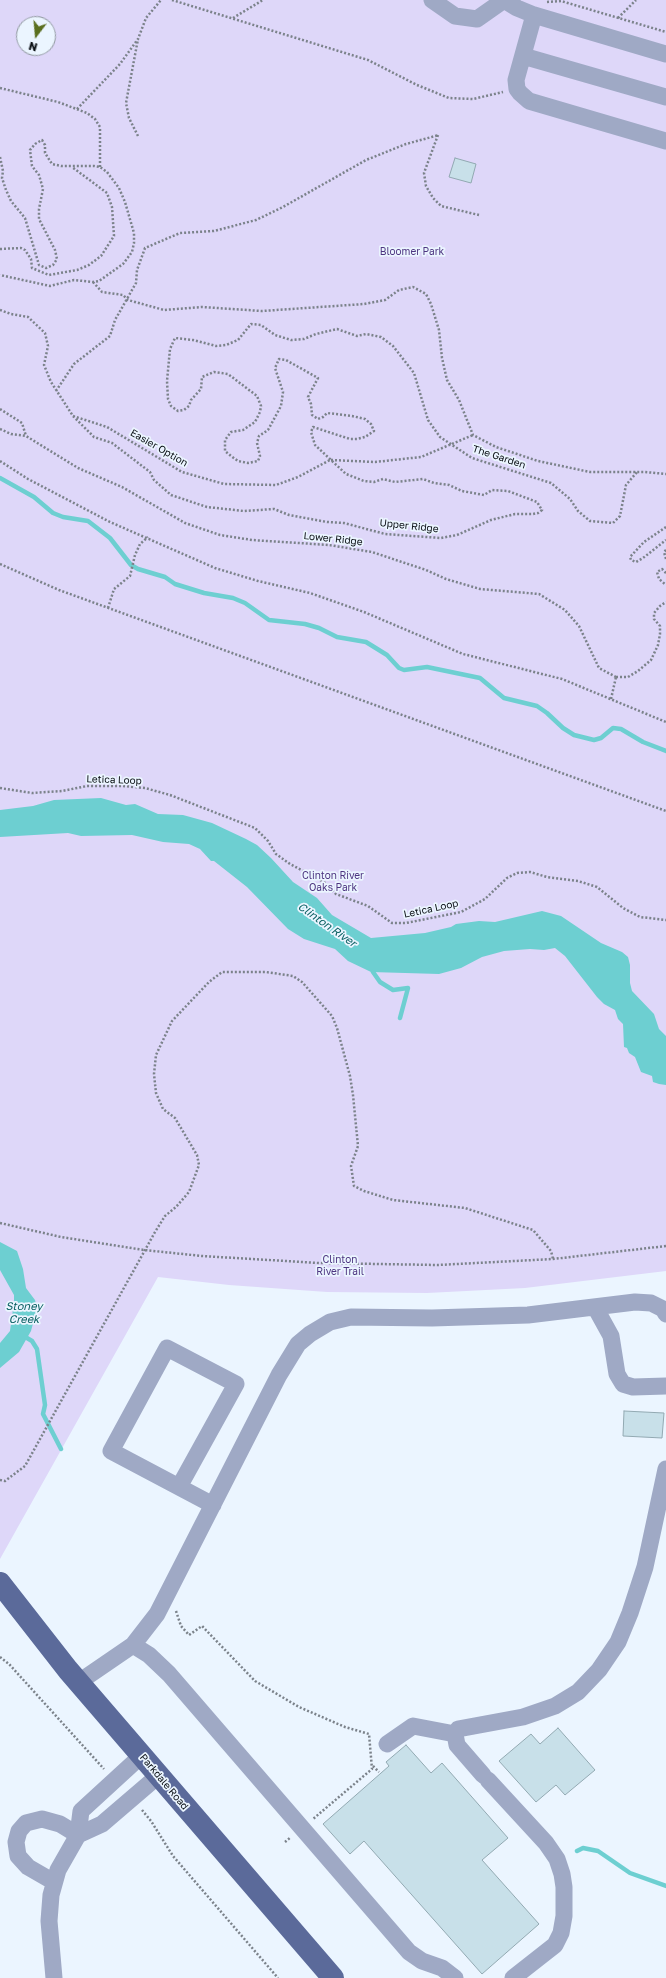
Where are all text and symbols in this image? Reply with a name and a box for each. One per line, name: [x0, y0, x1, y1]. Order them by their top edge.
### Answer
north arrow: [16, 16, 56, 56]
text: N: [27, 40, 39, 54]
park label: Bloomer Park: [380, 246, 444, 258]
street label: Easier Option: [128, 427, 190, 469]
street label: The Garden: [471, 443, 527, 471]
street label: Upper Ridge: [379, 517, 439, 535]
street label: Lower Ridge: [303, 530, 363, 548]
street label: Letica Loop: [86, 773, 142, 787]
park label: Clinton River Oaks Park: [302, 870, 364, 894]
street label: Letica Loop: [403, 897, 459, 921]
water label: Clinton River: [295, 900, 359, 950]
park label: Clinton River Trail: [316, 1254, 364, 1278]
water label: Stoney Creek: [6, 1300, 42, 1326]
street label: Parkdale Road: [137, 1752, 191, 1812]

